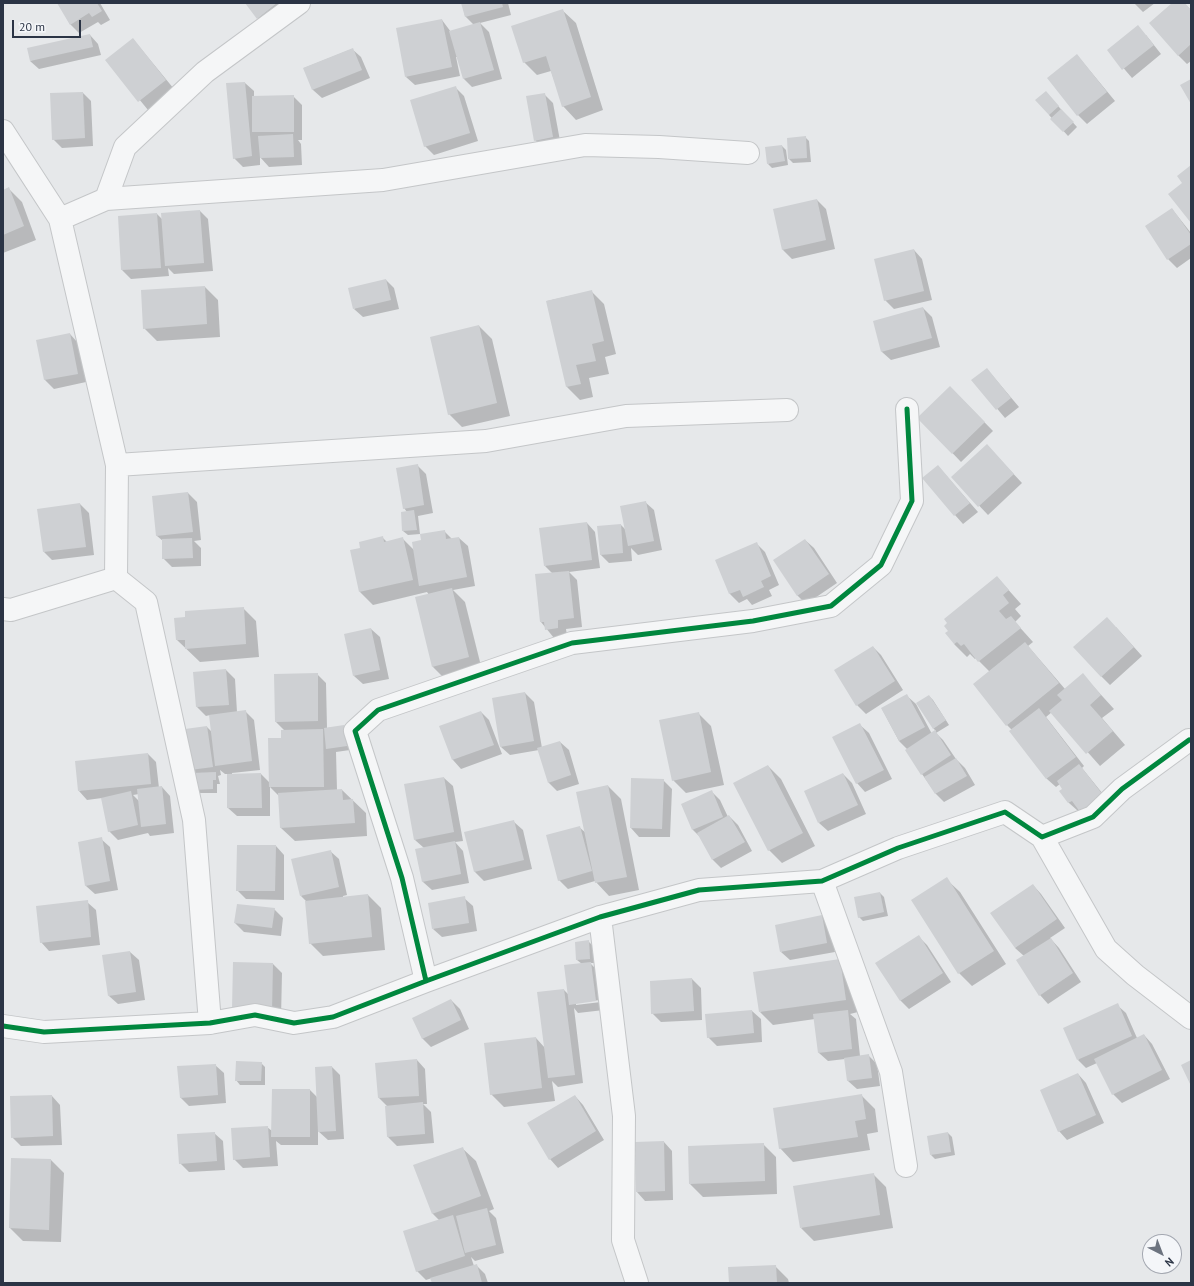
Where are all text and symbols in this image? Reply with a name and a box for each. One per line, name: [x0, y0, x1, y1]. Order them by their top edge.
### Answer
scale bar: [14, 12, 83, 38]
text: 20 m: [19, 19, 45, 34]
north arrow: [1142, 1234, 1182, 1274]
text: N: [1162, 1255, 1177, 1270]

